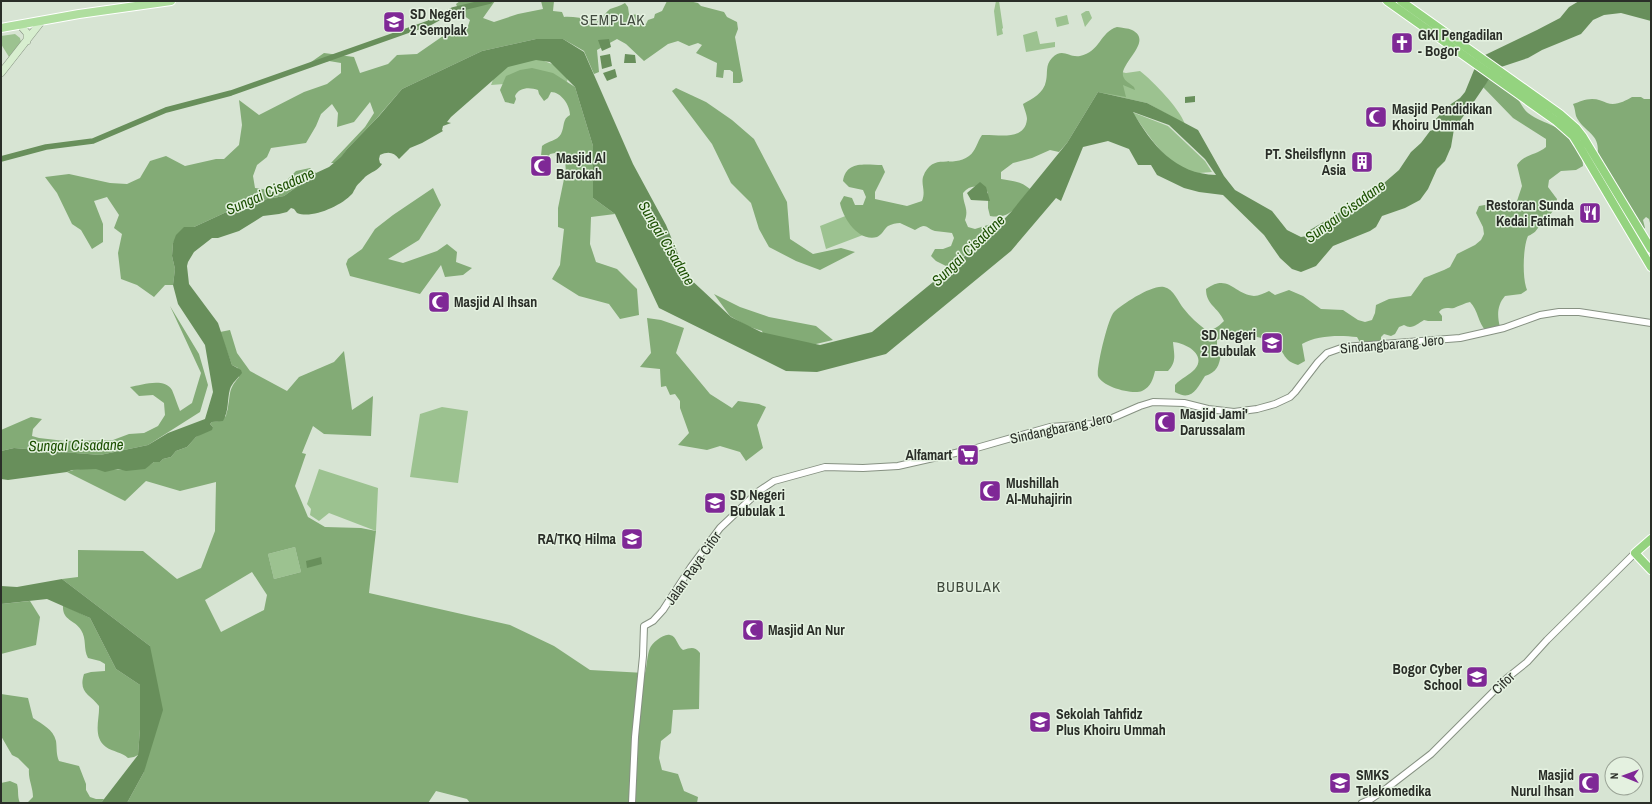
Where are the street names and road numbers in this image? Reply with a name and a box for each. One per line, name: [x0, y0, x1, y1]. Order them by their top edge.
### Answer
street label: Sindangbarang Jero: [1339, 331, 1445, 357]
street label: Sindangbarang Jero: [1008, 408, 1114, 448]
street label: Jalan Raya Cifor: [661, 528, 725, 608]
street label: Cifor: [1488, 668, 1518, 698]

